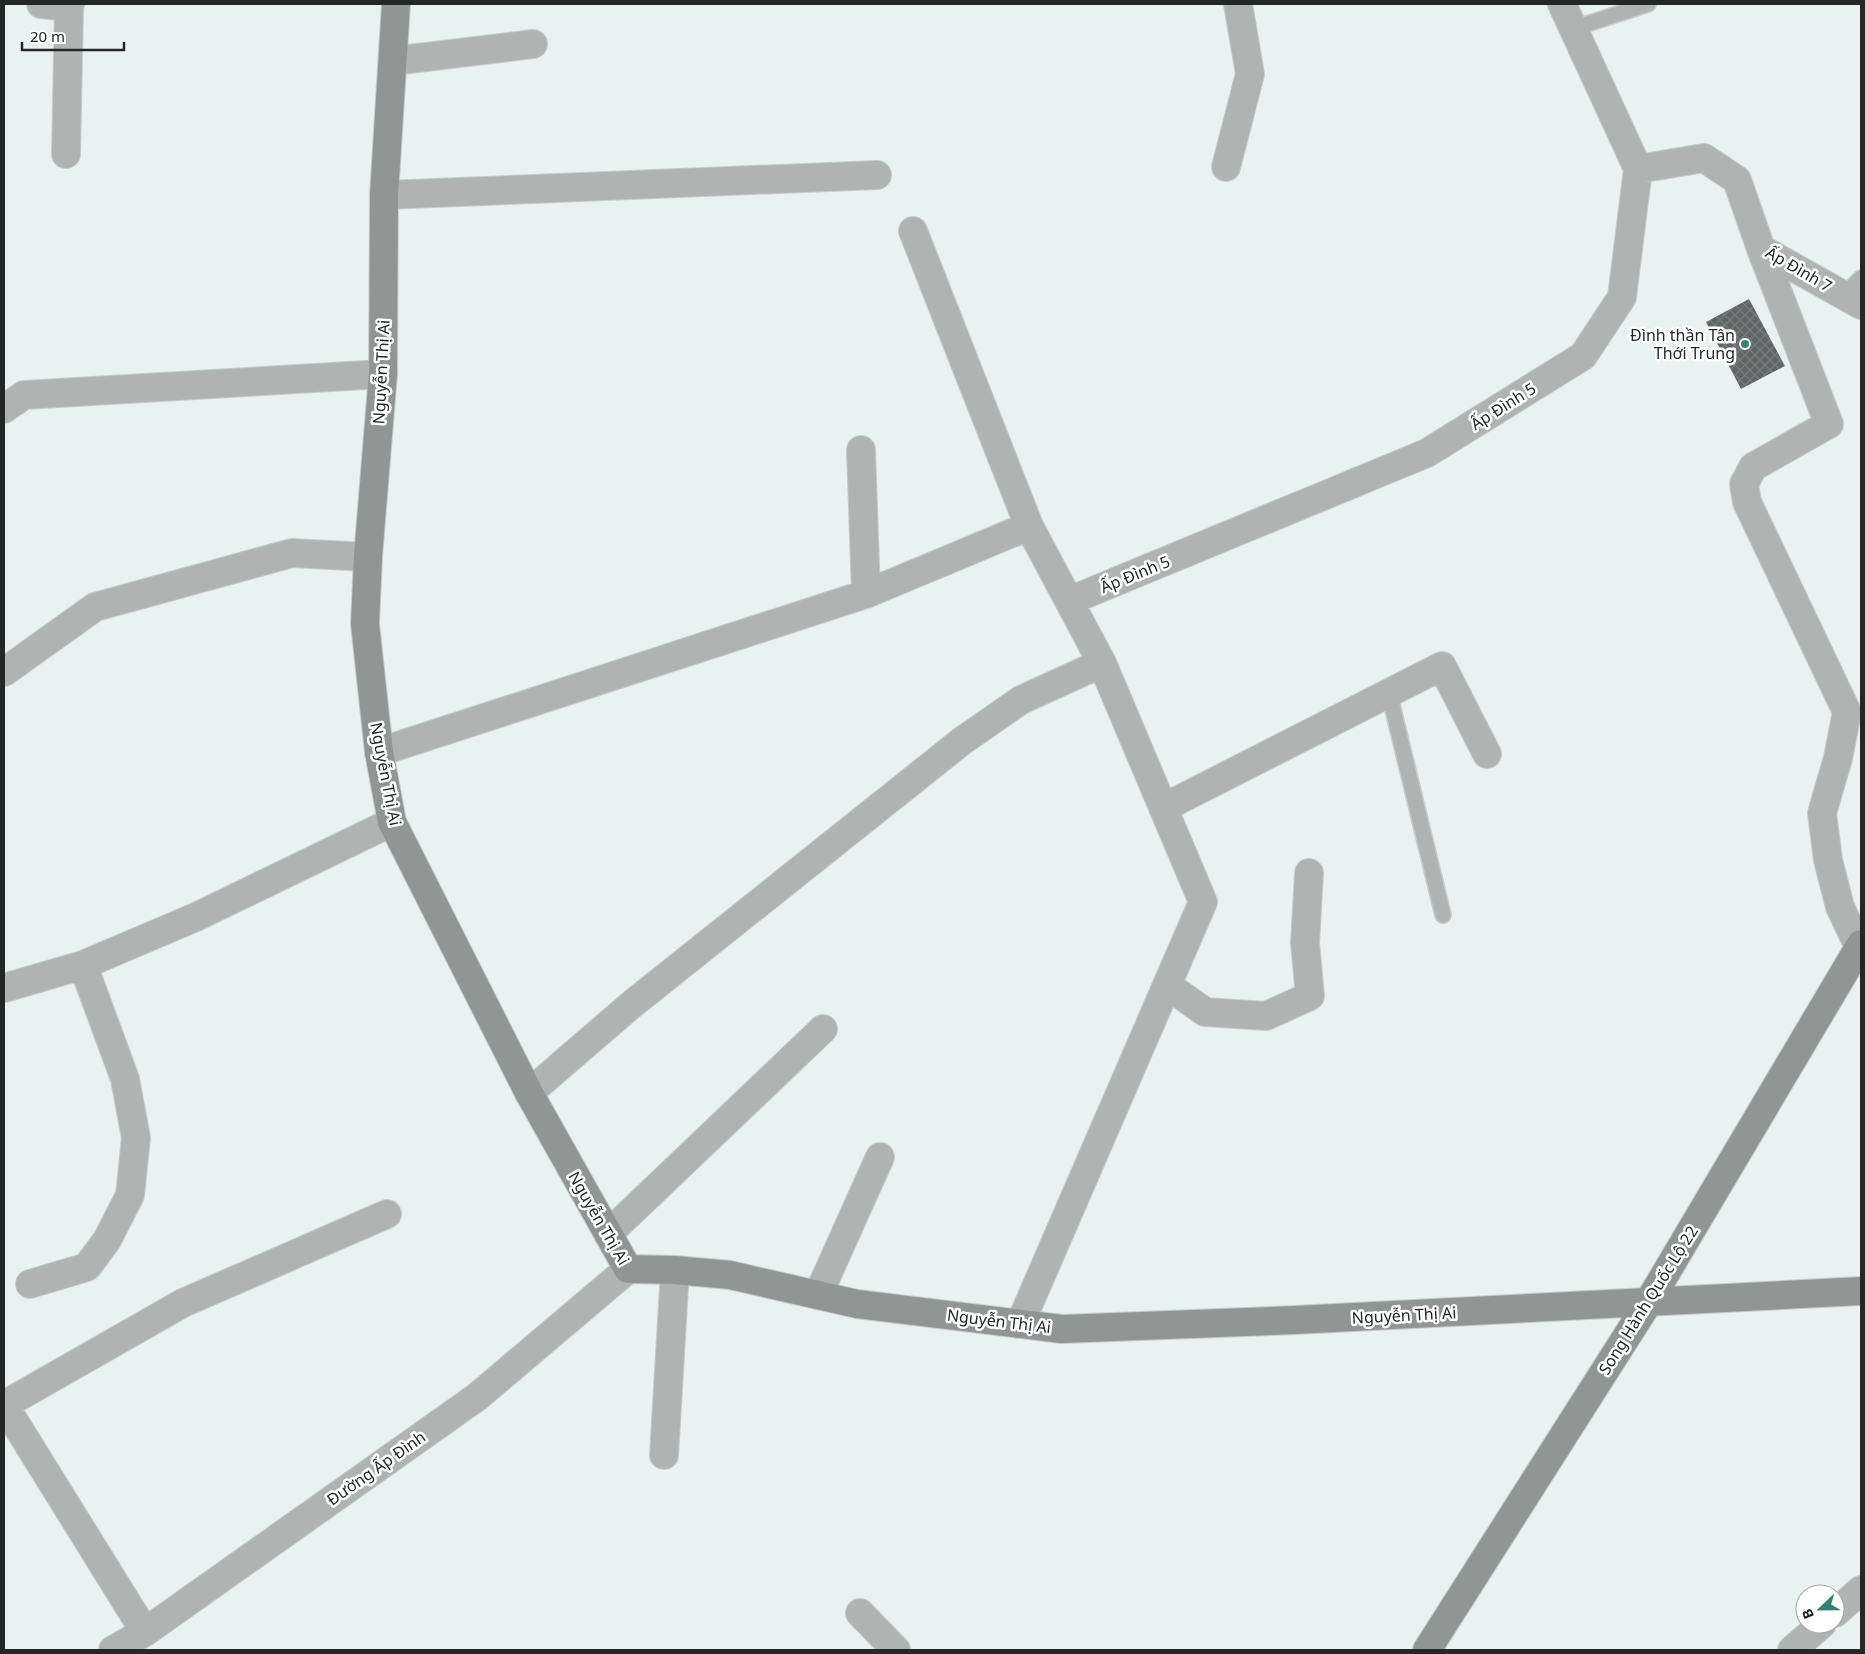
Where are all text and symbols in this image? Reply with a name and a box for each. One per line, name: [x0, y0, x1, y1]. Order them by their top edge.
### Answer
scale bar: [22, 20, 125, 52]
text: 20 m: [30, 26, 65, 46]
street label: Ấp Đình 7: [1762, 241, 1836, 297]
street label: Nguyễn Thị Ai: [367, 319, 395, 425]
place label: Đình thần Tân Thới Trung: [1630, 324, 1735, 364]
marker: Đình thần Tân Thới Trung: [1739, 338, 1751, 350]
street label: Ấp Đình 5: [1466, 377, 1540, 435]
street label: Ấp Đình 5: [1097, 550, 1173, 598]
street label: Nguyễn Thị Ai: [365, 721, 407, 827]
street label: Nguyễn Thị Ai: [563, 1167, 635, 1269]
street label: Song Hành Quốc Lộ 22: [1593, 1221, 1703, 1379]
street label: Nguyễn Thị Ai: [1351, 1301, 1457, 1329]
street label: Nguyễn Thị Ai: [946, 1304, 1052, 1338]
street label: Đường Ấp Đình: [322, 1426, 430, 1510]
north arrow: [1795, 1584, 1845, 1634]
text: B: [1797, 1606, 1818, 1622]

